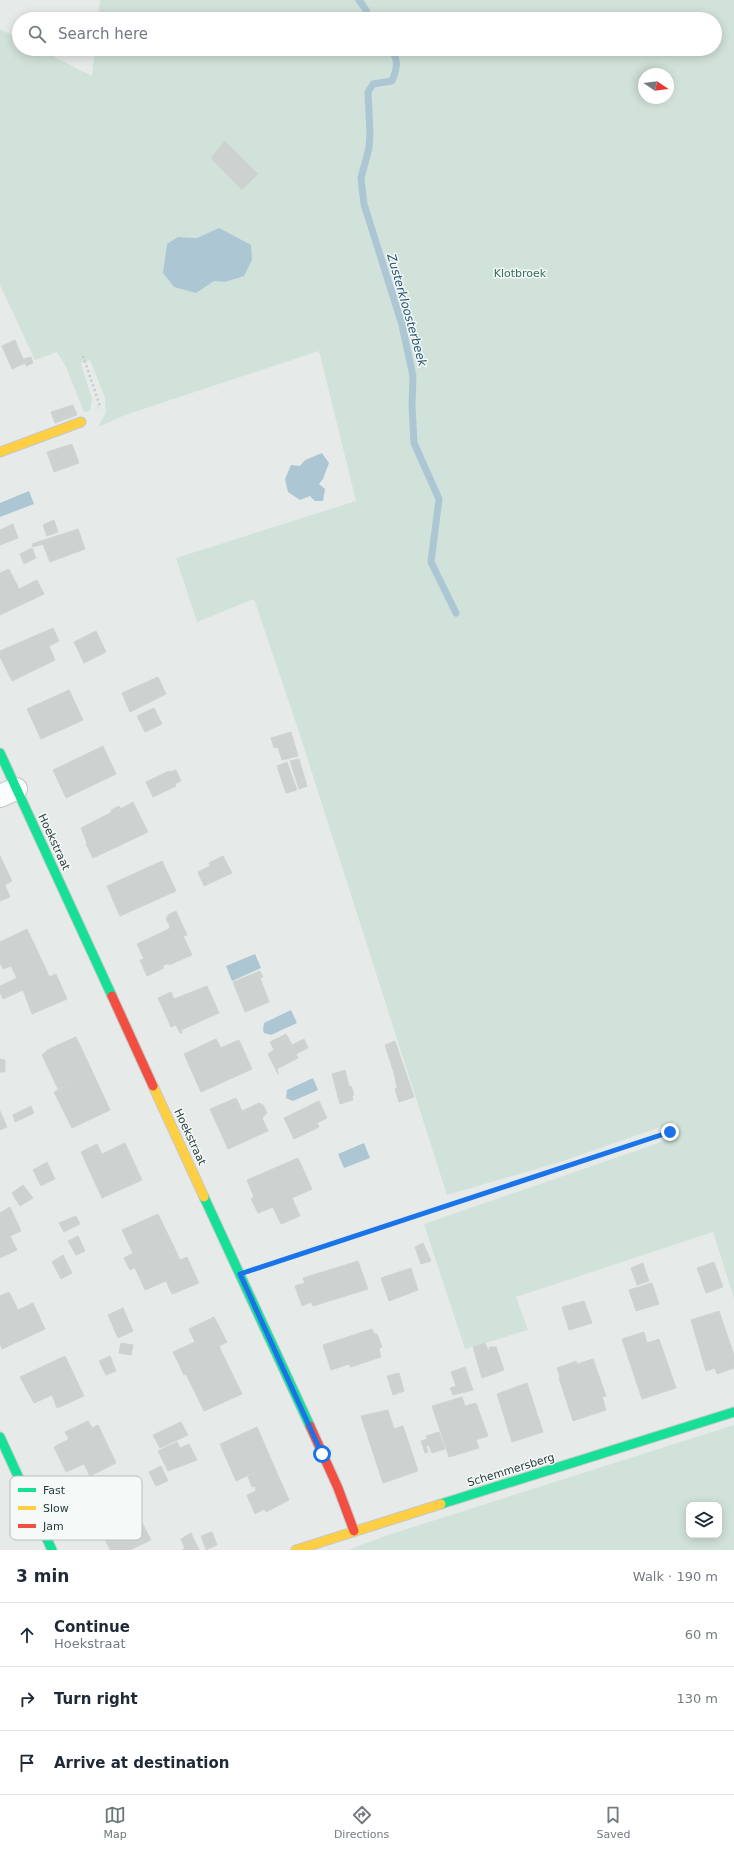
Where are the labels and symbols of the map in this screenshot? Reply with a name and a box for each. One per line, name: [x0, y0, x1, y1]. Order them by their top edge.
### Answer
north arrow: [638, 68, 674, 104]
water label: Zusterkloosterbeek: [384, 251, 430, 369]
park label: Klotbroek: [494, 267, 547, 280]
street label: Hoekstraat: [35, 812, 73, 873]
street label: Hoekstraat: [171, 1107, 209, 1168]
route end: [661, 1123, 679, 1141]
route start: [313, 1445, 331, 1463]
street label: Schemmersberg: [466, 1451, 556, 1489]
legend: [10, 1476, 142, 1540]
text: Fast: [43, 1484, 66, 1497]
text: Slow: [43, 1502, 69, 1515]
text: Jam: [42, 1520, 64, 1533]

